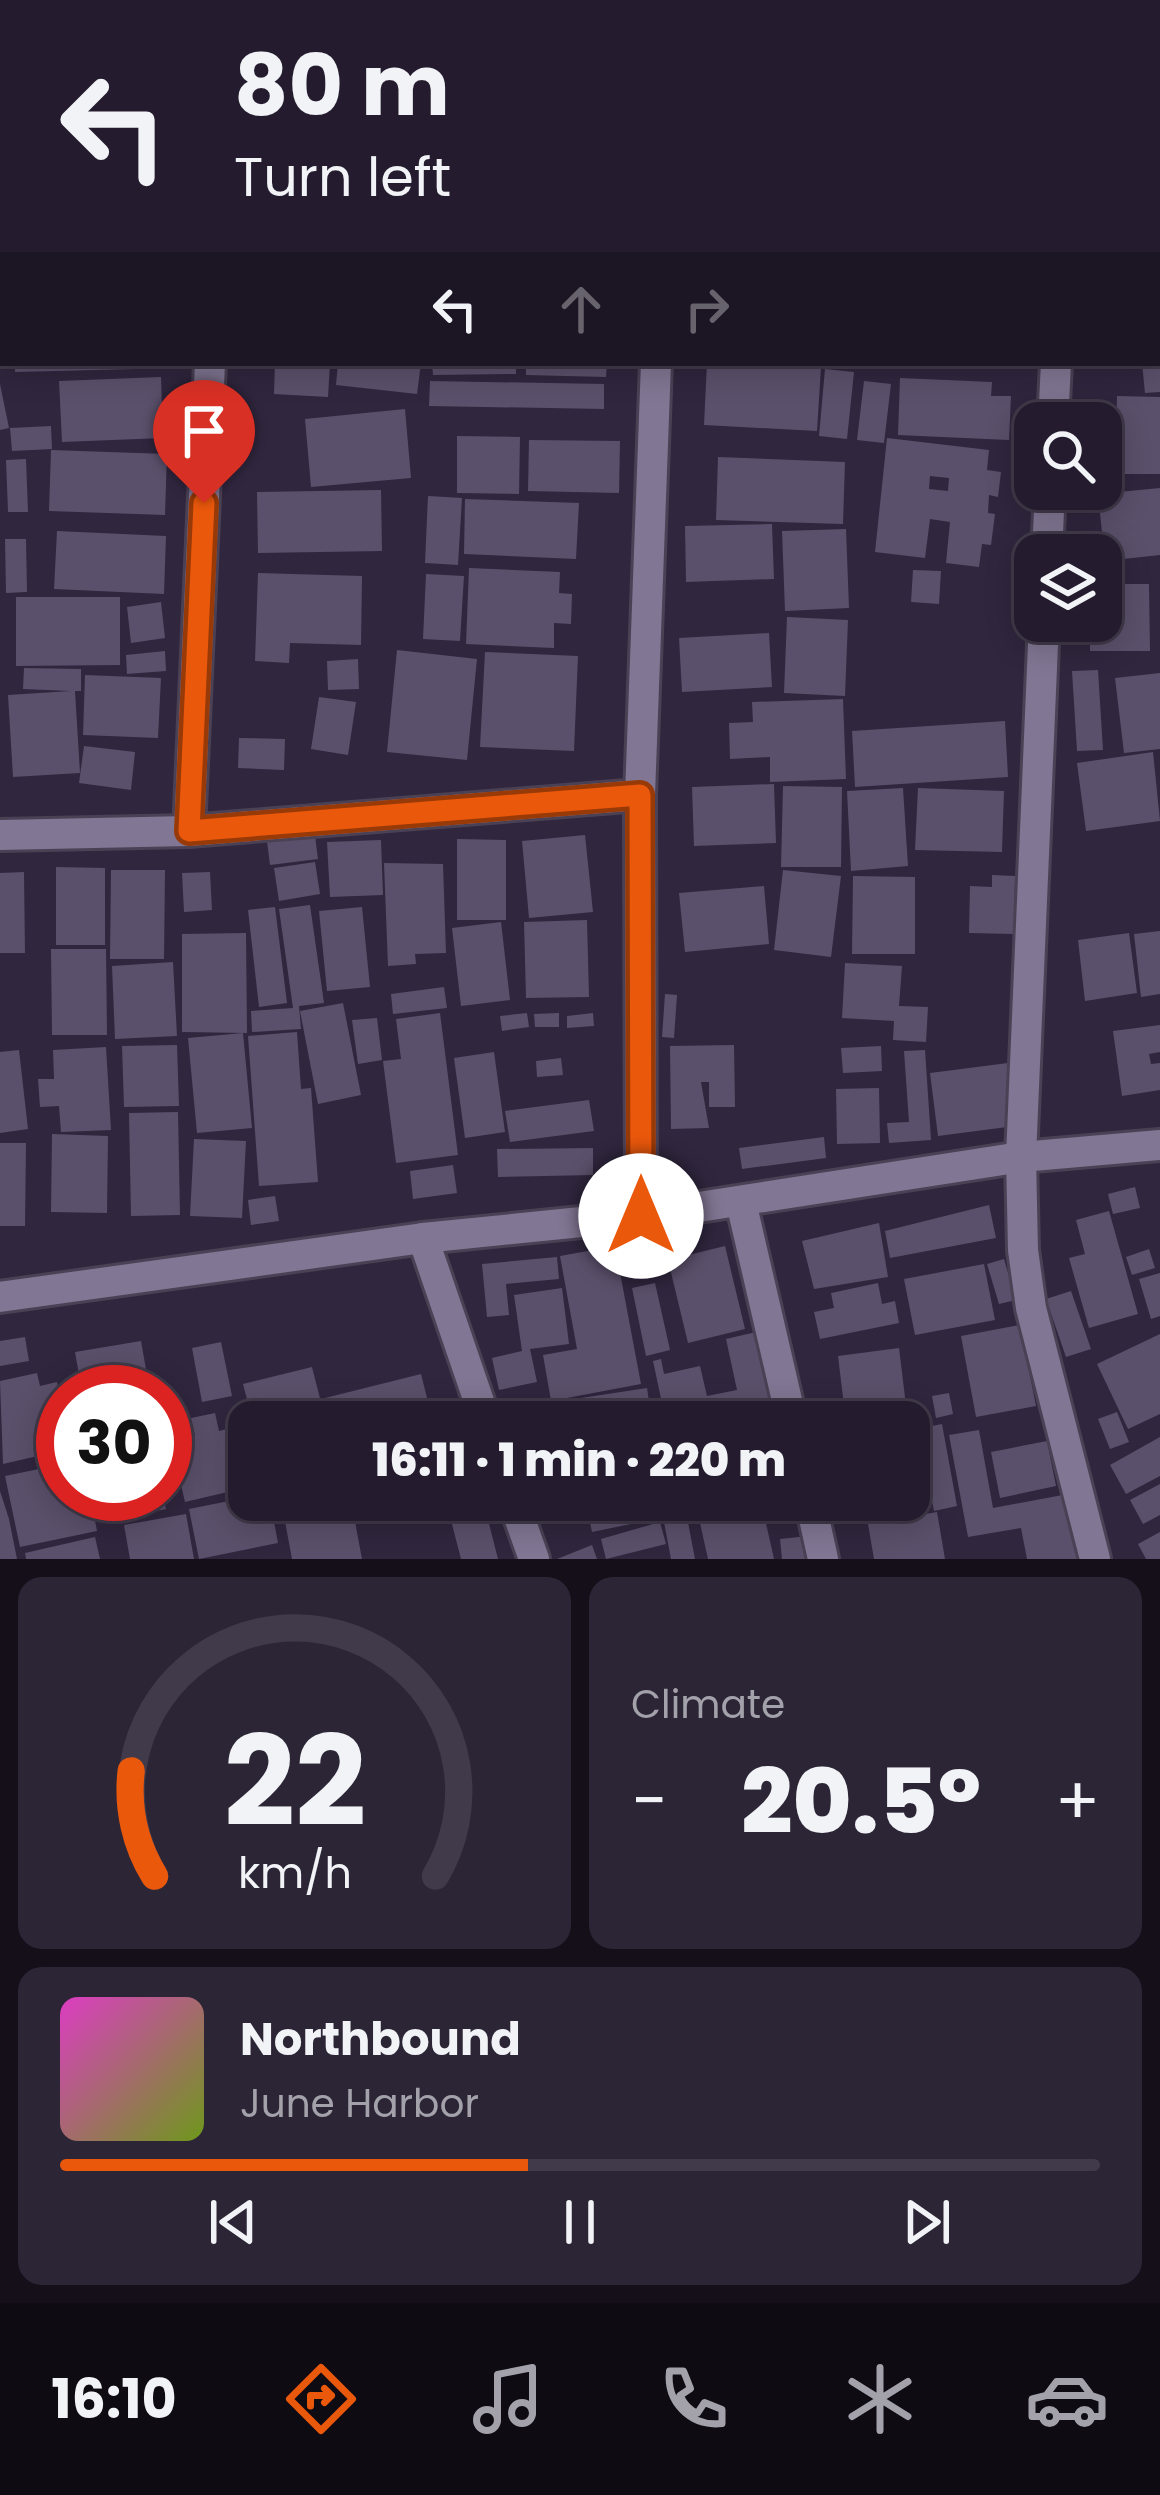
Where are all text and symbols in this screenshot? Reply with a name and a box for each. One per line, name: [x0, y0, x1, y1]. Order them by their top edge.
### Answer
text: 80 m: [234, 27, 450, 144]
icon: left: [36, 48, 192, 204]
text: Turn left: [234, 139, 451, 215]
icon: left: [422, 276, 488, 342]
icon: ahead: [548, 276, 614, 342]
icon: right: [674, 276, 740, 342]
pin: [153, 380, 255, 503]
icon: arrive: [171, 398, 237, 464]
map controls: [1014, 402, 1122, 642]
button: search: [1014, 402, 1122, 510]
button: layers: [1014, 534, 1122, 642]
position arrow: [578, 1153, 704, 1279]
speed limit sign: 30: [36, 1365, 192, 1521]
text: 16:11 · 1 min · 220 m: [372, 1429, 786, 1492]
text: Climate: [631, 1677, 785, 1732]
text: 22: [223, 1694, 366, 1869]
text: 20.5°: [741, 1738, 981, 1865]
text: −: [631, 1755, 667, 1847]
text: +: [1055, 1755, 1100, 1847]
text: km/h: [237, 1843, 352, 1903]
text: Northbound: [240, 2008, 521, 2071]
text: June Harbor: [240, 2076, 479, 2131]
icon: previous: [200, 2189, 266, 2255]
icon: pause: [547, 2189, 613, 2255]
icon: next: [894, 2189, 960, 2255]
icon: directions: [279, 2357, 363, 2441]
icon: music: [466, 2357, 550, 2441]
icon: phone: [652, 2357, 736, 2441]
icon: climate: [838, 2357, 922, 2441]
icon: car: [1025, 2357, 1109, 2441]
text: 16:10: [51, 2361, 177, 2437]

